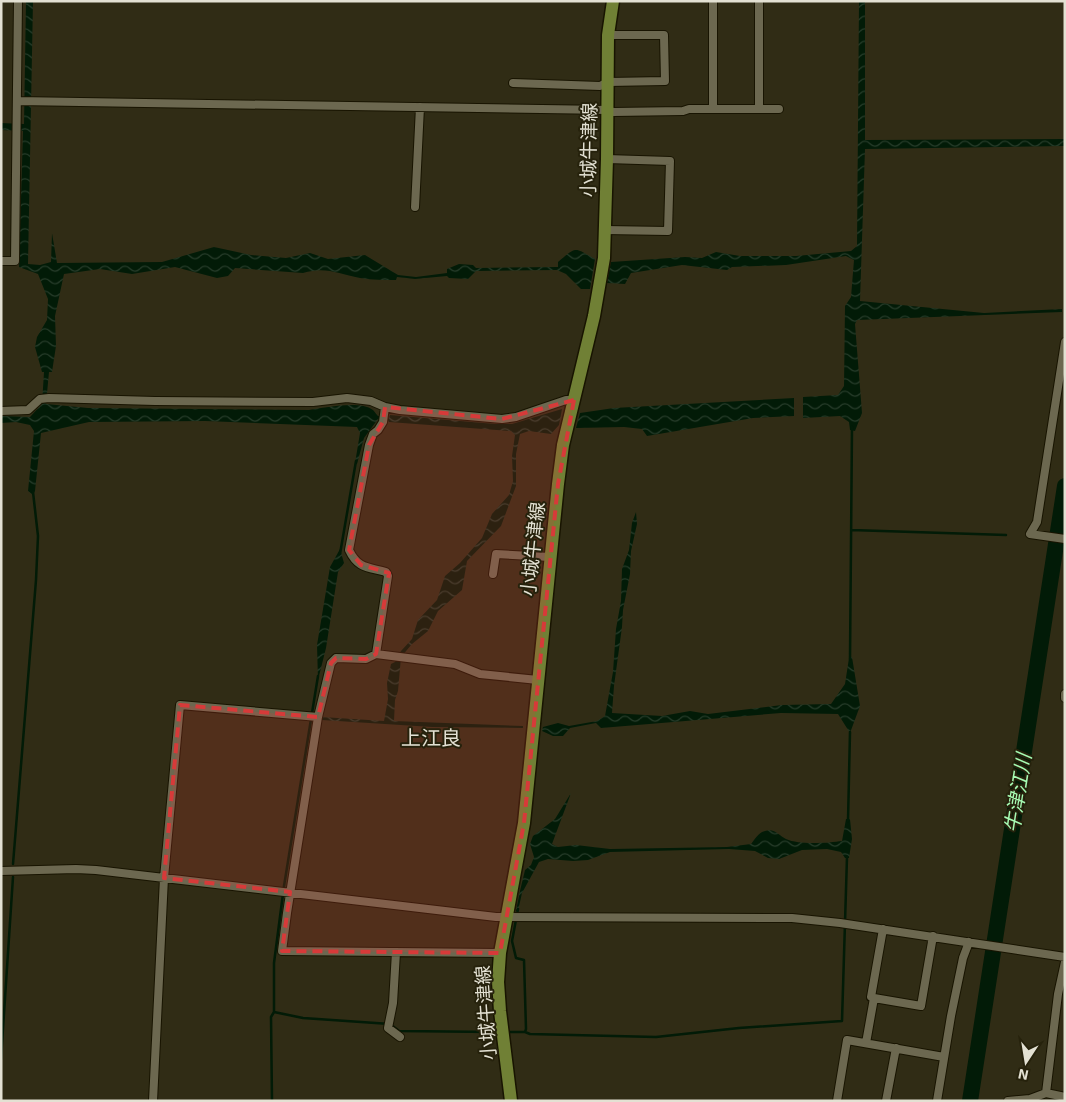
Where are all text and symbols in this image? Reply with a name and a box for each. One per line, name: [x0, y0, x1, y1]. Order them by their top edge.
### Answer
street label: 小城牛津線: [576, 102, 600, 198]
street label: 小城牛津線: [516, 501, 548, 597]
district label: 上江良: [401, 725, 461, 749]
water label: 牛津江川: [999, 750, 1035, 834]
street label: 小城牛津線: [470, 965, 500, 1061]
north arrow: [1001, 1037, 1051, 1087]
text: N: [1016, 1066, 1030, 1085]

